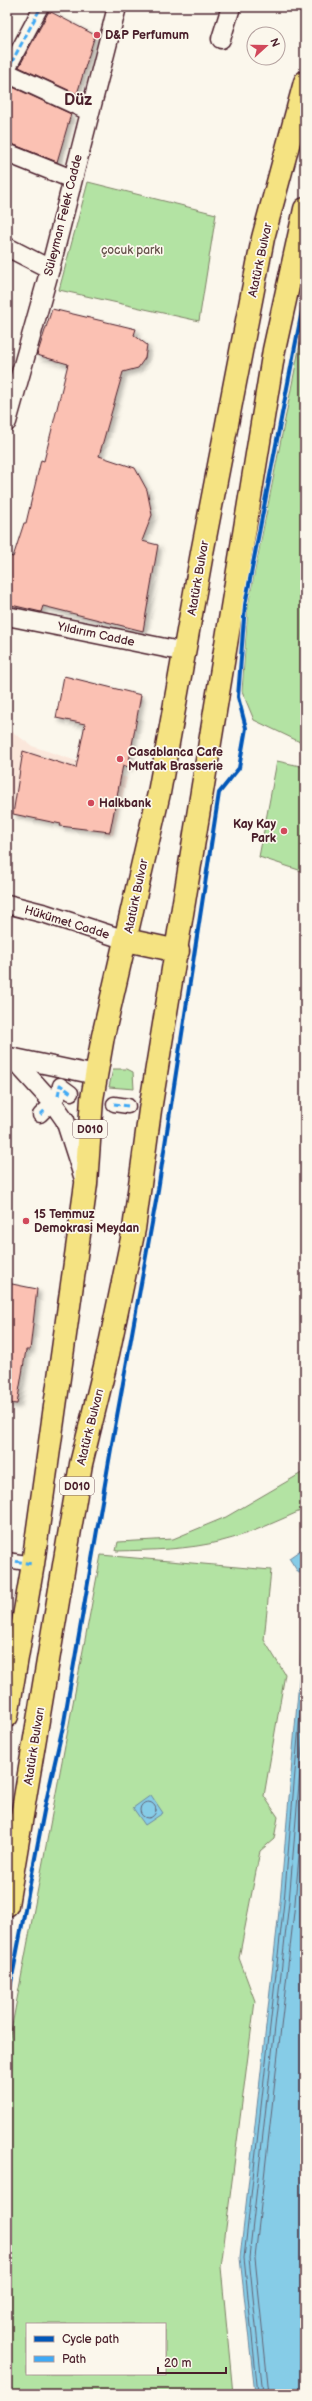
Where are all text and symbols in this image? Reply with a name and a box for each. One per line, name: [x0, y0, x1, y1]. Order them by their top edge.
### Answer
north arrow: [246, 26, 286, 66]
place label: D&P Perfumum: [105, 28, 189, 43]
marker: D&P Perfumum: [92, 30, 102, 40]
text: N: [267, 36, 282, 49]
district label: Düz: [64, 91, 92, 110]
street label: Süleyman Felek Cadde: [41, 153, 86, 277]
street label: Atatürk Bulvar: [245, 221, 276, 299]
park label: çocuk parkı: [101, 243, 163, 258]
street label: Atatürk Bulvar: [185, 539, 213, 617]
street label: Yıldırım Cadde: [55, 619, 136, 650]
place label: Casablanca Cafe Mutfak Brasserie: [128, 745, 223, 774]
marker: Casablanca Cafe Mutfak Brasserie: [115, 754, 125, 764]
place label: Halkbank: [99, 796, 152, 811]
marker: Halkbank: [86, 798, 96, 808]
place label: Kay Kay Park: [233, 817, 277, 846]
marker: Kay Kay Park: [279, 826, 289, 836]
street label: Atatürk Bulvar: [121, 857, 152, 935]
street label: Hükümet Cadde: [22, 902, 111, 943]
road number: D010: [73, 1120, 107, 1138]
place label: 15 Temmuz Demokrasi Meydan: [34, 1207, 140, 1236]
marker: 15 Temmuz Demokrasi Meydan: [21, 1216, 31, 1226]
street label: Atatürk Bulvarı: [74, 1387, 107, 1467]
road number: D010: [60, 1477, 94, 1495]
street label: Atatürk Bulvarı: [21, 1706, 48, 1786]
legend: [26, 2323, 166, 2375]
text: Cycle path: [62, 2332, 119, 2347]
scale bar: [158, 2349, 226, 2375]
text: Path: [62, 2352, 87, 2367]
text: 20 m: [164, 2356, 191, 2371]

